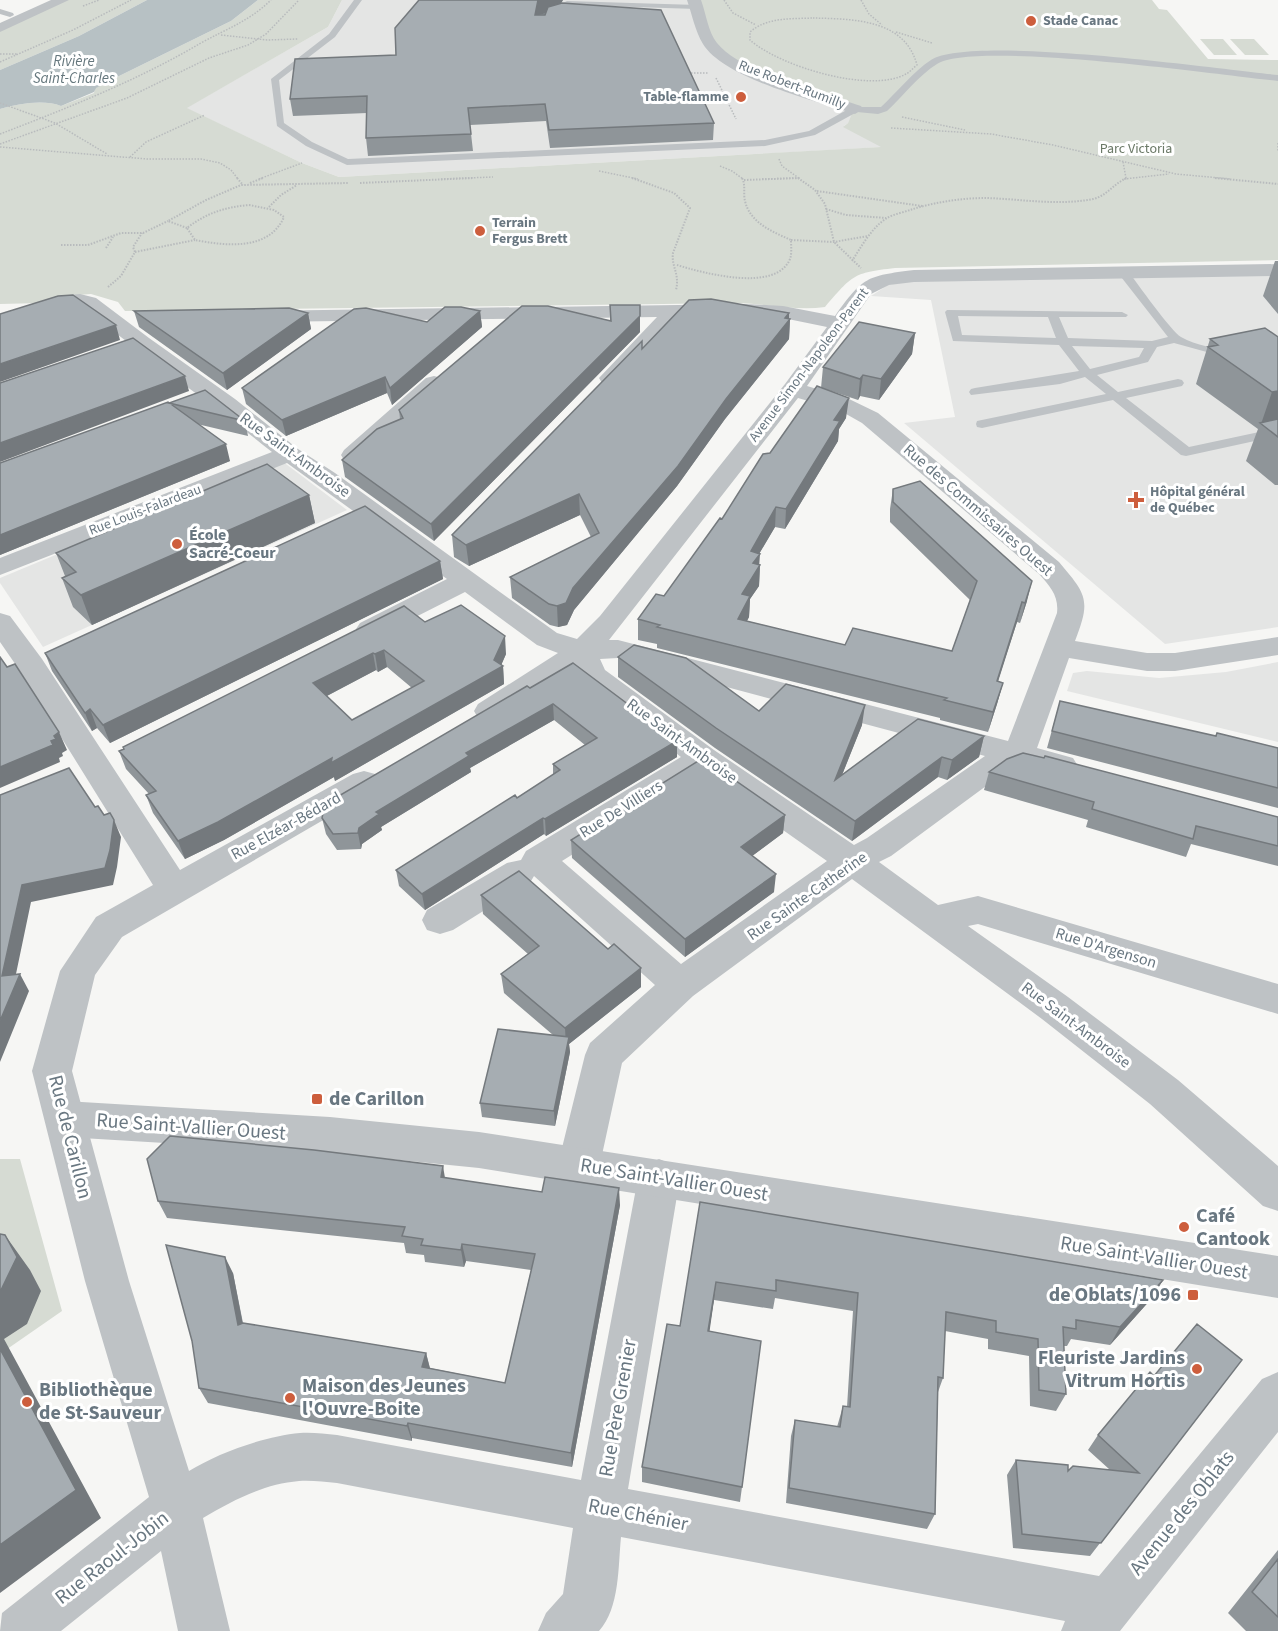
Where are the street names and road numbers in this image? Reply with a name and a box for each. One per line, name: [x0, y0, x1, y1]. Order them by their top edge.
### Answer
street label: Rue Robert-Rumilly: [736, 55, 849, 115]
street label: Avenue Simon-Napoleon-Parent: [744, 284, 874, 446]
street label: Rue Saint-Ambroise: [235, 407, 355, 503]
street label: Rue des Commissaires Ouest: [898, 439, 1058, 582]
street label: Rue Louis-Falardeau: [86, 479, 204, 541]
street label: Rue Saint-Ambroise: [622, 693, 742, 789]
street label: Rue De Villiers: [575, 775, 667, 843]
street label: Rue Elzéar-Bédard: [227, 787, 345, 865]
street label: Rue Sainte-Catherine: [743, 846, 871, 946]
street label: Rue D'Argenson: [1053, 922, 1159, 974]
street label: Rue Saint-Ambroise: [1017, 977, 1135, 1073]
street label: Rue de Carillon: [41, 1072, 99, 1202]
street label: Rue Saint-Vallier Ouest: [95, 1106, 287, 1148]
street label: Rue Saint-Vallier Ouest: [578, 1151, 770, 1209]
street label: Rue Saint-Vallier Ouest: [1058, 1229, 1250, 1287]
street label: Rue Père Grenier: [592, 1337, 644, 1479]
street label: Avenue des Oblats: [1123, 1445, 1241, 1581]
street label: Rue Chénier: [586, 1492, 690, 1538]
street label: Rue Raoul-Jobin: [49, 1505, 175, 1611]

